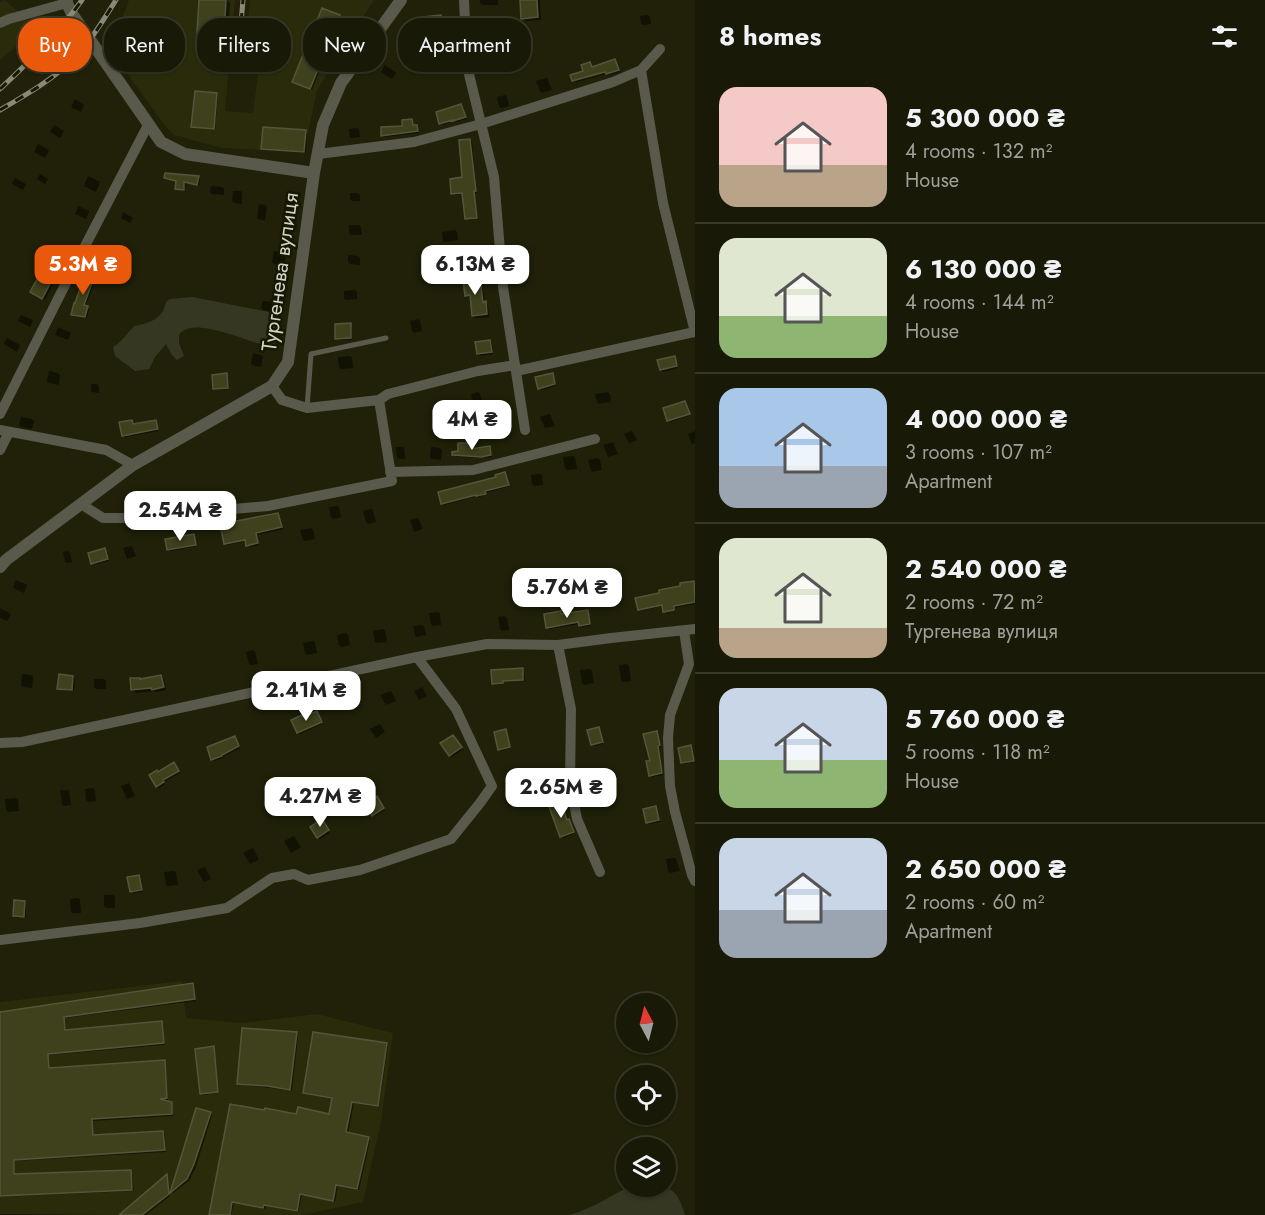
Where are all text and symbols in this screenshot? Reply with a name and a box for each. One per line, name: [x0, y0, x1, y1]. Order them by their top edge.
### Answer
text: 8 homes: [719, 17, 821, 55]
chip: Buy: [18, 18, 92, 72]
chip: Rent: [104, 18, 185, 72]
chip: Filters: [197, 18, 291, 72]
chip: New: [303, 18, 386, 72]
chip: Apartment: [398, 18, 531, 72]
icon: filters: [1208, 20, 1241, 53]
text: 5 300 000 ₴: [905, 99, 1065, 137]
icon: home: [767, 111, 839, 183]
text: 4 rooms · 132 m²: [905, 137, 1053, 166]
text: House: [905, 166, 959, 195]
street label: Тургенева вулиця: [254, 191, 306, 353]
pin: 5.3M ₴: [34, 245, 132, 296]
pin: 6.13M ₴: [420, 245, 530, 296]
text: 5.3M ₴: [49, 250, 117, 279]
text: 6.13M ₴: [435, 250, 515, 279]
text: 6 130 000 ₴: [905, 250, 1061, 288]
icon: home: [767, 262, 839, 334]
text: 4 rooms · 144 m²: [905, 288, 1054, 317]
text: House: [905, 317, 959, 346]
pin: 4M ₴: [436, 400, 508, 451]
text: 4 000 000 ₴: [905, 400, 1067, 438]
text: 4M ₴: [446, 405, 498, 434]
icon: home: [767, 412, 839, 484]
text: 3 rooms · 107 m²: [905, 438, 1052, 467]
text: Apartment: [905, 467, 992, 496]
pin: 2.54M ₴: [125, 491, 235, 542]
text: 2.54M ₴: [138, 496, 222, 525]
text: 2 540 000 ₴: [905, 550, 1067, 588]
icon: home: [767, 562, 839, 634]
pin: 5.76M ₴: [512, 568, 622, 619]
text: 5.76M ₴: [526, 573, 608, 602]
text: 2 rooms · 72 m²: [905, 588, 1043, 617]
text: Тургенева вулиця: [905, 617, 1058, 646]
pin: 2.41M ₴: [251, 671, 361, 722]
text: 2.41M ₴: [266, 676, 346, 705]
text: 5 760 000 ₴: [905, 700, 1064, 738]
icon: home: [767, 712, 839, 784]
text: 5 rooms · 118 m²: [905, 738, 1050, 767]
text: House: [905, 767, 959, 796]
pin: 2.65M ₴: [506, 768, 616, 819]
text: 2.65M ₴: [520, 773, 603, 802]
pin: 4.27M ₴: [265, 777, 375, 828]
text: 4.27M ₴: [279, 782, 361, 811]
text: 2 650 000 ₴: [905, 850, 1066, 888]
icon: home: [767, 862, 839, 934]
text: 2 rooms · 60 m²: [905, 888, 1044, 917]
text: Apartment: [905, 917, 992, 946]
north arrow: [616, 993, 676, 1053]
map controls: [616, 993, 676, 1197]
button: locate: [616, 1065, 676, 1125]
button: layers: [616, 1137, 676, 1197]

